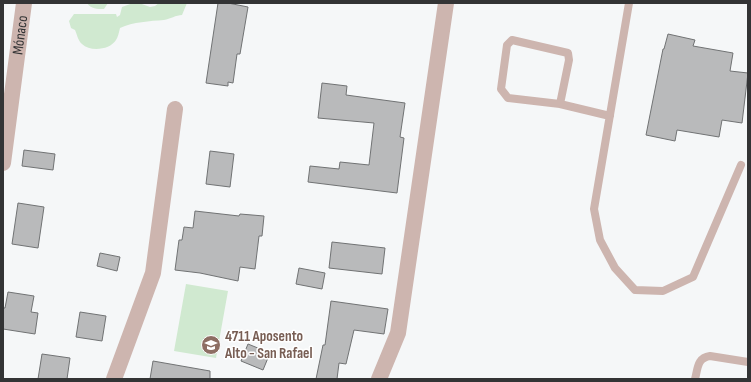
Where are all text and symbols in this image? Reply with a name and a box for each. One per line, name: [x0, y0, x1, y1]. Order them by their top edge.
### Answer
street label: Mónaco: [8, 14, 32, 56]
place label: 4711 Aposento Alto - San Rafael: [224, 327, 313, 363]
school or university icon: 4711 Aposento Alto - San Rafael: [200, 334, 222, 356]

